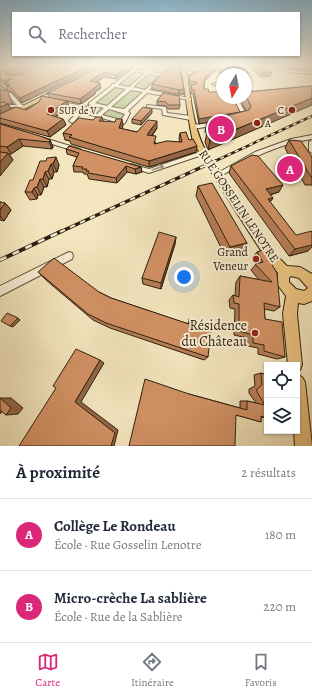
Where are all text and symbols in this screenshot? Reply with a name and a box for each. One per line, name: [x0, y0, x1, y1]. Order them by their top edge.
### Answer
search box: [12, 12, 300, 56]
icon: search: [26, 23, 48, 45]
text: Rechercher: [58, 24, 127, 44]
north arrow: [216, 68, 252, 104]
place label: SUP de V: [59, 104, 97, 117]
place label: C: [278, 104, 284, 117]
marker: SUP de V: [46, 105, 56, 115]
marker: C: [287, 105, 297, 115]
pin: B: [208, 114, 234, 144]
place label: A: [264, 117, 271, 130]
marker: A: [252, 118, 262, 128]
street label: RUE GOSSELIN LENOTRE: [195, 147, 283, 265]
pin: A: [277, 154, 303, 184]
one-way arrow: [152, 164, 164, 172]
place label: Grand Veneur: [212, 244, 249, 274]
marker: Grand Veneur: [251, 254, 261, 264]
your location: [174, 267, 194, 287]
place label: Résidence du Château: [181, 316, 247, 351]
marker: Résidence du Château: [250, 328, 260, 338]
map controls: [264, 362, 300, 434]
button: locate: [264, 362, 300, 398]
button: layers: [264, 398, 300, 434]
text: À proximité: [16, 461, 100, 484]
text: 2 résultats: [241, 464, 296, 481]
text: Collège Le Rondeau: [54, 516, 176, 536]
text: A: [25, 526, 33, 543]
text: 180 m: [265, 526, 296, 543]
text: École · Rue Gosselin Lenotre: [54, 536, 202, 553]
text: Micro-crèche La sablière: [54, 588, 207, 608]
text: B: [25, 598, 33, 615]
text: 220 m: [263, 598, 296, 615]
text: École · Rue de la Sablière: [54, 608, 183, 625]
tab: Carte: [35, 651, 60, 690]
tab: Itinéraire: [131, 651, 174, 690]
tab: Favoris: [245, 651, 277, 690]

